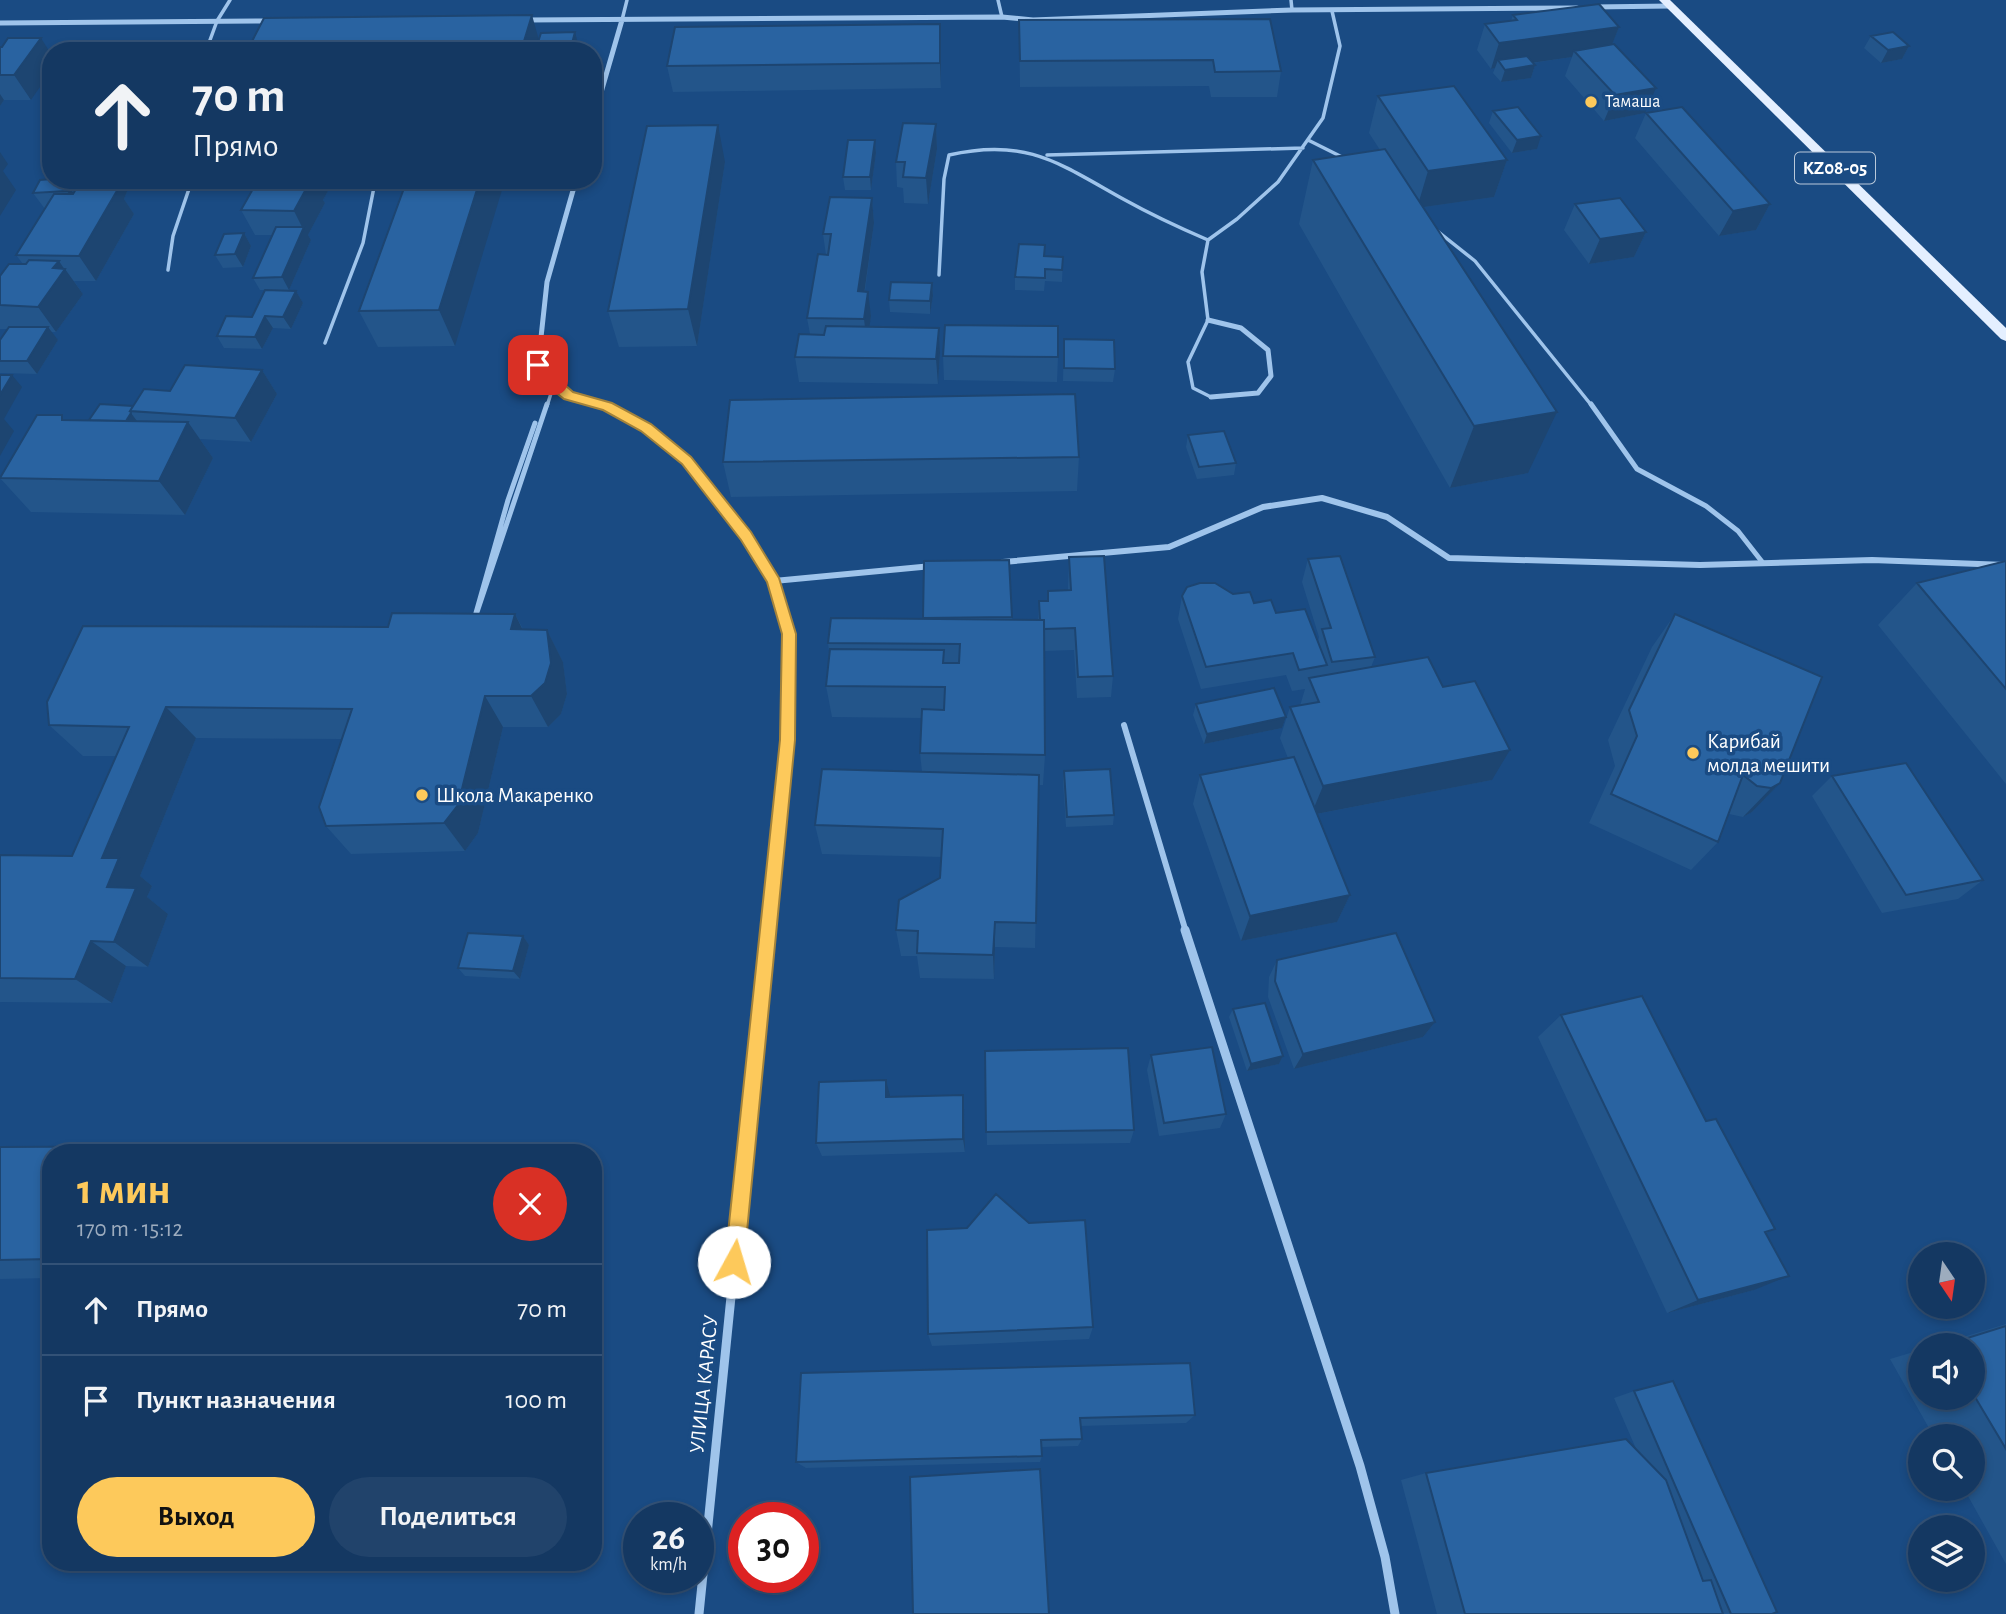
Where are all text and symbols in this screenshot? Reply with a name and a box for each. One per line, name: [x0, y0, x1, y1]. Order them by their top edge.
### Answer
icon: ahead: [77, 70, 168, 161]
text: 70 m: [192, 72, 286, 121]
place label: Тамаша: [1605, 93, 1660, 111]
marker: Тамаша: [1583, 94, 1599, 110]
text: Прямо: [192, 130, 278, 162]
road number: KZ08-05: [1795, 152, 1875, 184]
pin: [508, 335, 568, 395]
icon: arrive: [519, 346, 557, 384]
place label: Карибай молда мешити: [1707, 731, 1830, 776]
marker: Карибай молда мешити: [1685, 745, 1701, 761]
place label: Школа Макаренко: [436, 785, 593, 806]
marker: Школа Макаренко: [414, 787, 430, 803]
button: close: [493, 1167, 567, 1241]
text: 1 мин: [77, 1169, 171, 1211]
text: 170 m · 15:12: [77, 1218, 183, 1241]
position arrow: [697, 1225, 771, 1299]
north arrow: [1908, 1242, 1984, 1320]
map controls: [1908, 1242, 1985, 1592]
icon: ahead: [77, 1291, 115, 1329]
text: Прямо: [136, 1296, 208, 1322]
text: 70 m: [517, 1296, 567, 1322]
street label: УЛИЦА КАРАСУ: [686, 1313, 722, 1454]
button: sound: [1908, 1333, 1985, 1410]
icon: arrive: [77, 1382, 115, 1420]
text: Пункт назначения: [136, 1387, 336, 1413]
text: 100 m: [506, 1387, 567, 1413]
button: search: [1908, 1424, 1985, 1501]
button: Выход: [77, 1477, 315, 1557]
button: Поделиться: [329, 1477, 567, 1557]
speed limit sign: 30: [728, 1502, 819, 1593]
button: layers: [1908, 1515, 1985, 1592]
text: 26: [652, 1521, 685, 1556]
text: km/h: [650, 1556, 687, 1574]

